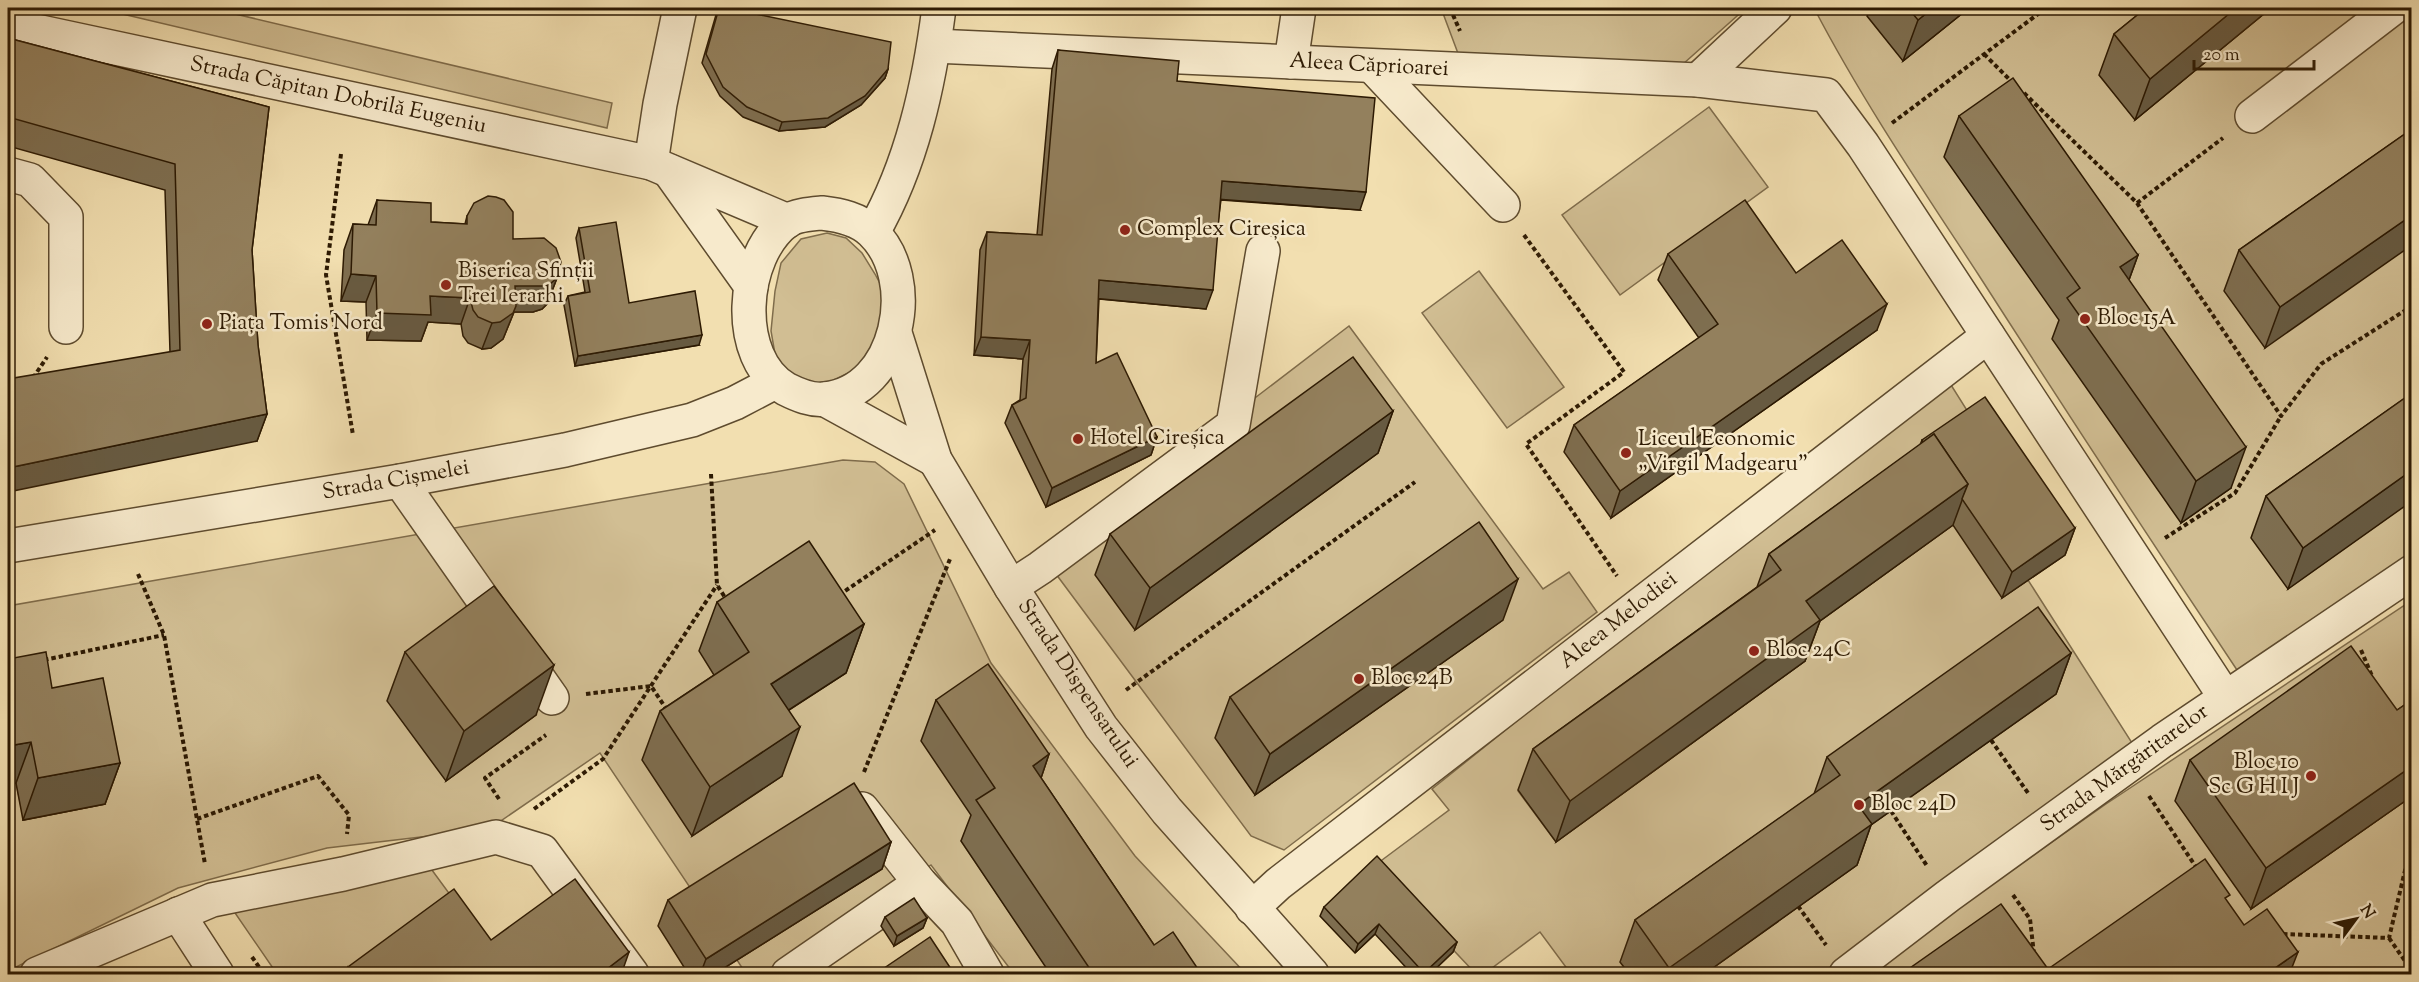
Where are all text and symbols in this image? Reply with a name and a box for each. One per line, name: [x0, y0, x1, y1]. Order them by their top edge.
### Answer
scale bar: [2194, 33, 2314, 71]
text: 20 m: [2203, 43, 2240, 69]
street label: Aleea Căprioarei: [1288, 46, 1450, 86]
street label: Strada Căpitan Dobrilă Eugeniu: [187, 49, 490, 143]
place label: Complex Cireșica: [1137, 214, 1306, 246]
marker: Complex Cireșica: [1118, 223, 1132, 237]
place label: Biserica Sfinții Trei Ierarhi: [458, 256, 594, 313]
marker: Biserica Sfinții Trei Ierarhi: [439, 278, 453, 292]
place label: Bloc 15A: [2097, 303, 2176, 335]
place label: Piața Tomis Nord: [219, 308, 383, 340]
marker: Bloc 15A: [2078, 312, 2092, 326]
marker: Piața Tomis Nord: [200, 317, 214, 331]
place label: Hotel Cireșica: [1090, 423, 1225, 455]
place label: Liceul Economic „Virgil Madgearu”: [1638, 424, 1808, 481]
marker: Hotel Cireșica: [1071, 432, 1085, 446]
marker: Liceul Economic „Virgil Madgearu”: [1619, 446, 1633, 460]
street label: Strada Cișmelei: [320, 452, 472, 510]
street label: Aleea Melodiei: [1553, 565, 1685, 677]
street label: Strada Dispensarului: [1008, 593, 1146, 775]
place label: Bloc 24C: [1766, 635, 1851, 667]
marker: Bloc 24C: [1747, 644, 1761, 658]
place label: Bloc 24B: [1371, 663, 1453, 695]
marker: Bloc 24B: [1352, 672, 1366, 686]
street label: Strada Mărgăritarelor: [2034, 697, 2216, 841]
place label: Bloc 10 Sc G H I J: [2208, 747, 2299, 804]
marker: Bloc 10 Sc G H I J: [2304, 769, 2318, 783]
place label: Bloc 24D: [1871, 789, 1956, 821]
marker: Bloc 24D: [1852, 798, 1866, 812]
north arrow: [2326, 889, 2386, 949]
text: N: [2353, 901, 2380, 924]

